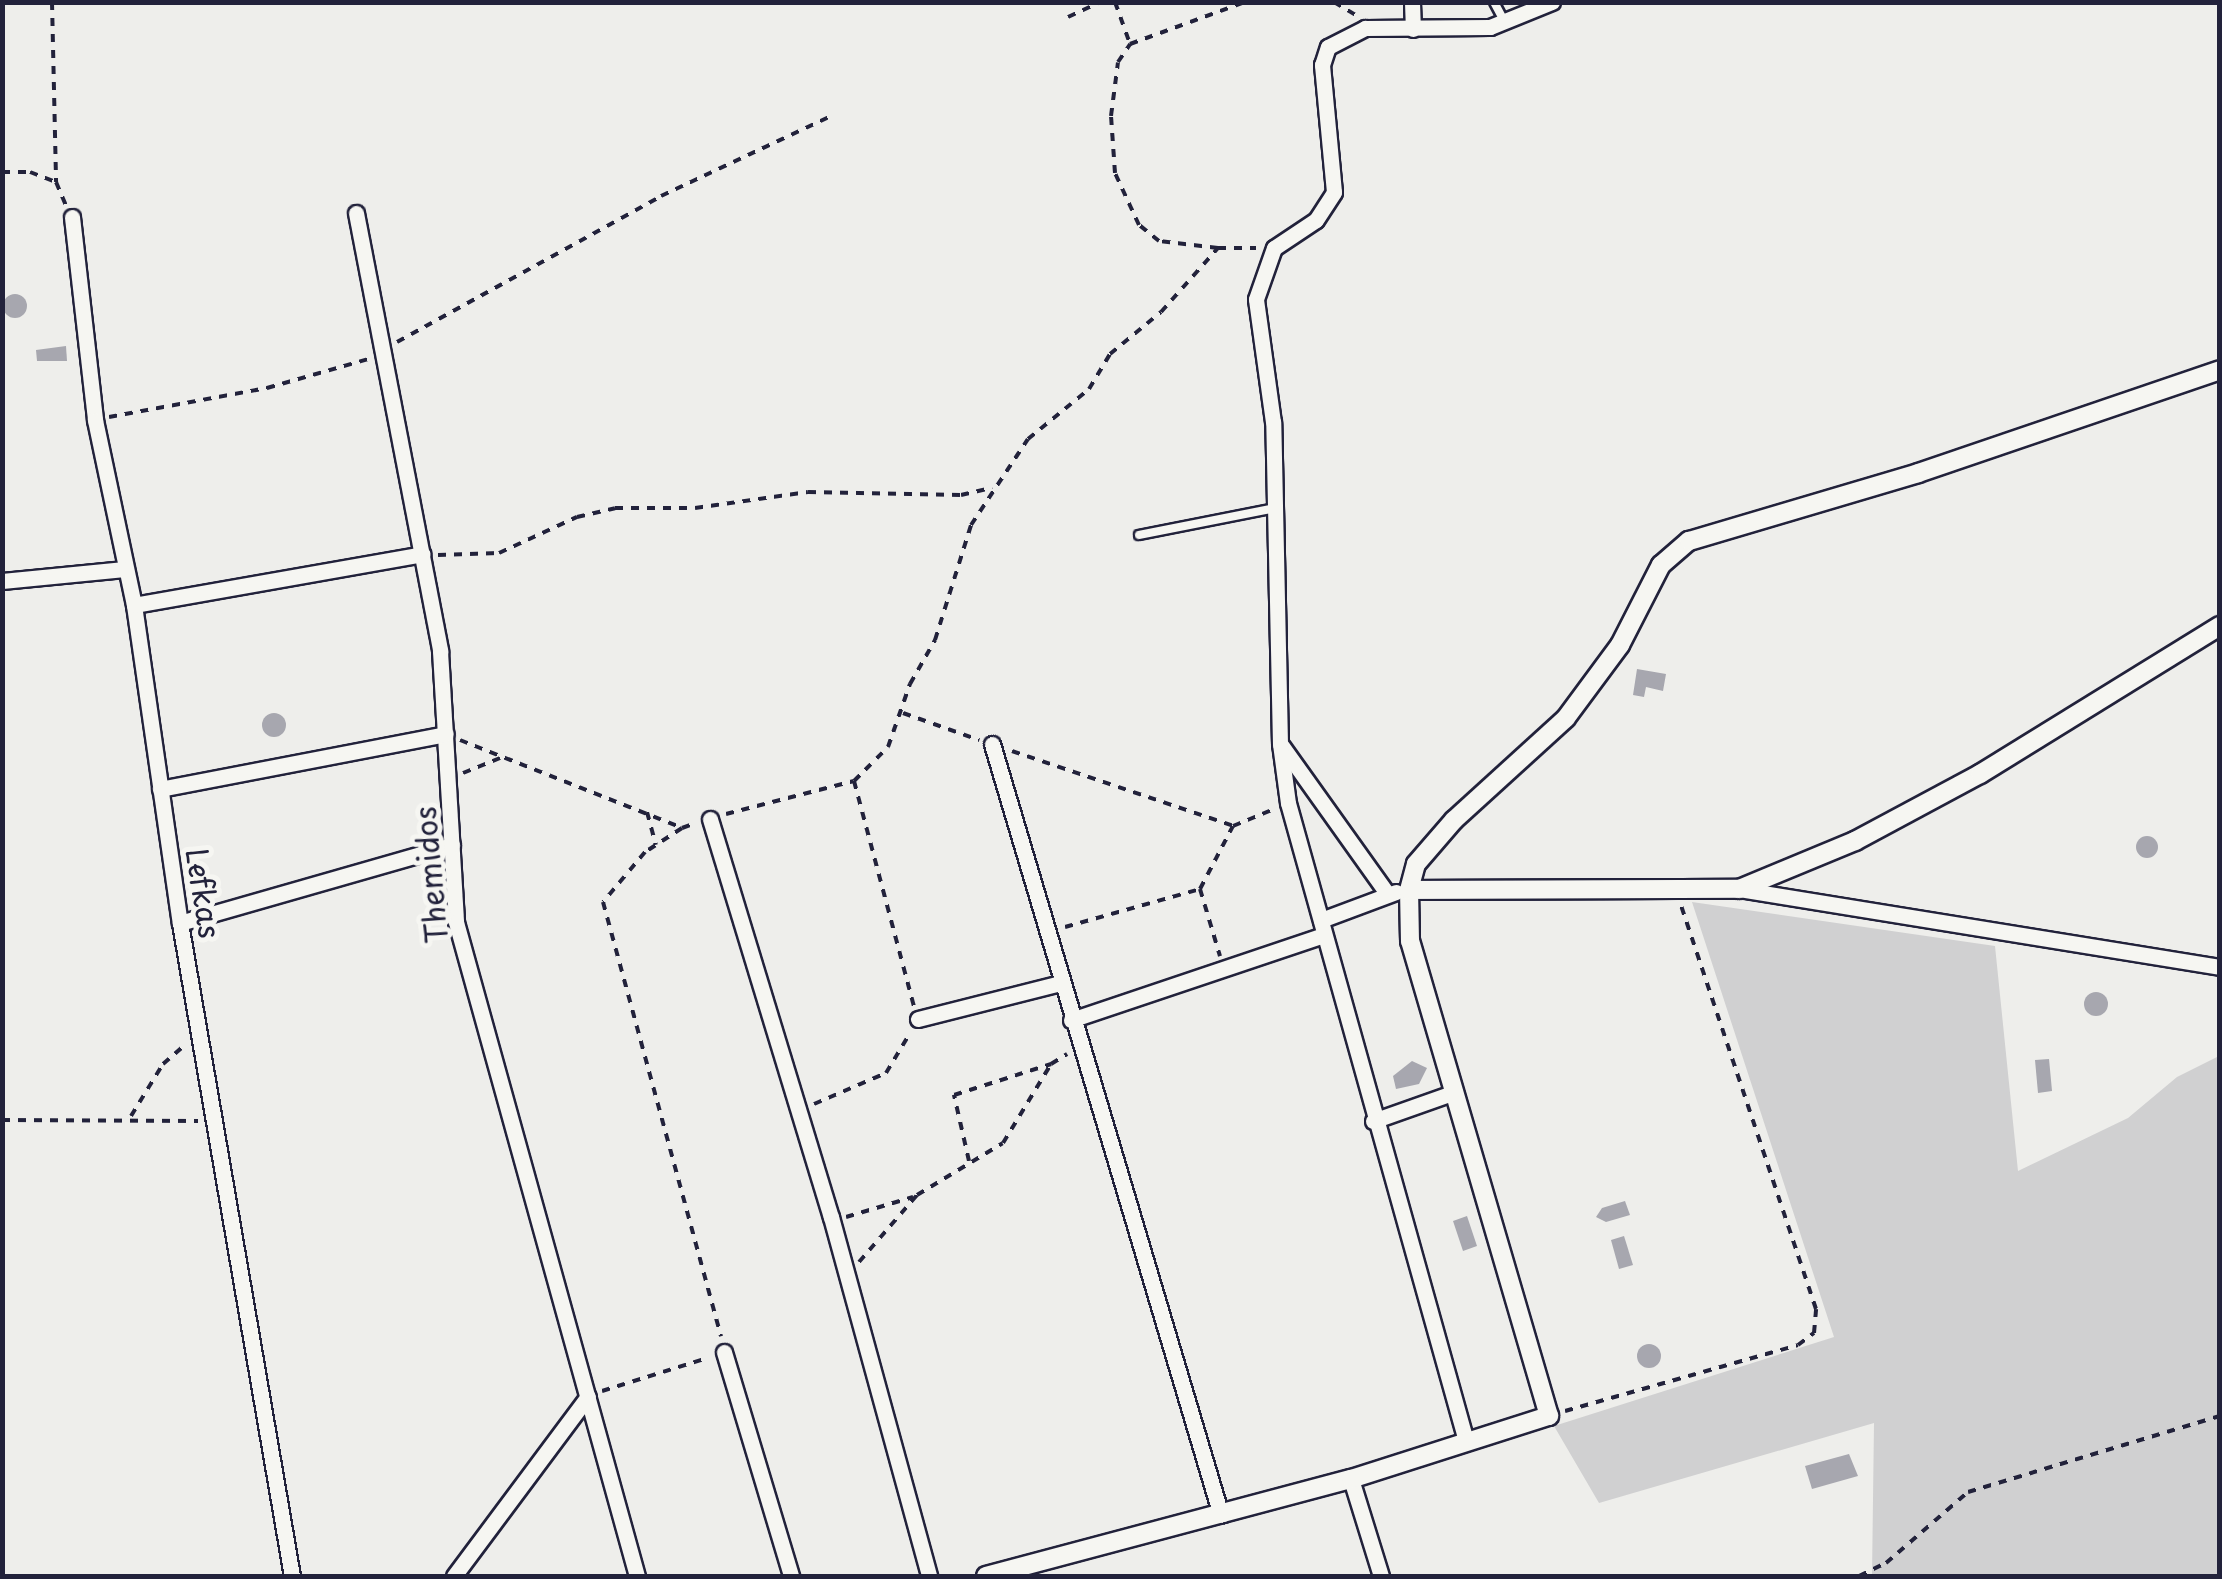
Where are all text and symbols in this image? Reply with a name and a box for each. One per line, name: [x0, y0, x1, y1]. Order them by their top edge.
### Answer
street label: Themidos: [406, 805, 454, 945]
street label: Lefkas: [179, 845, 229, 941]

